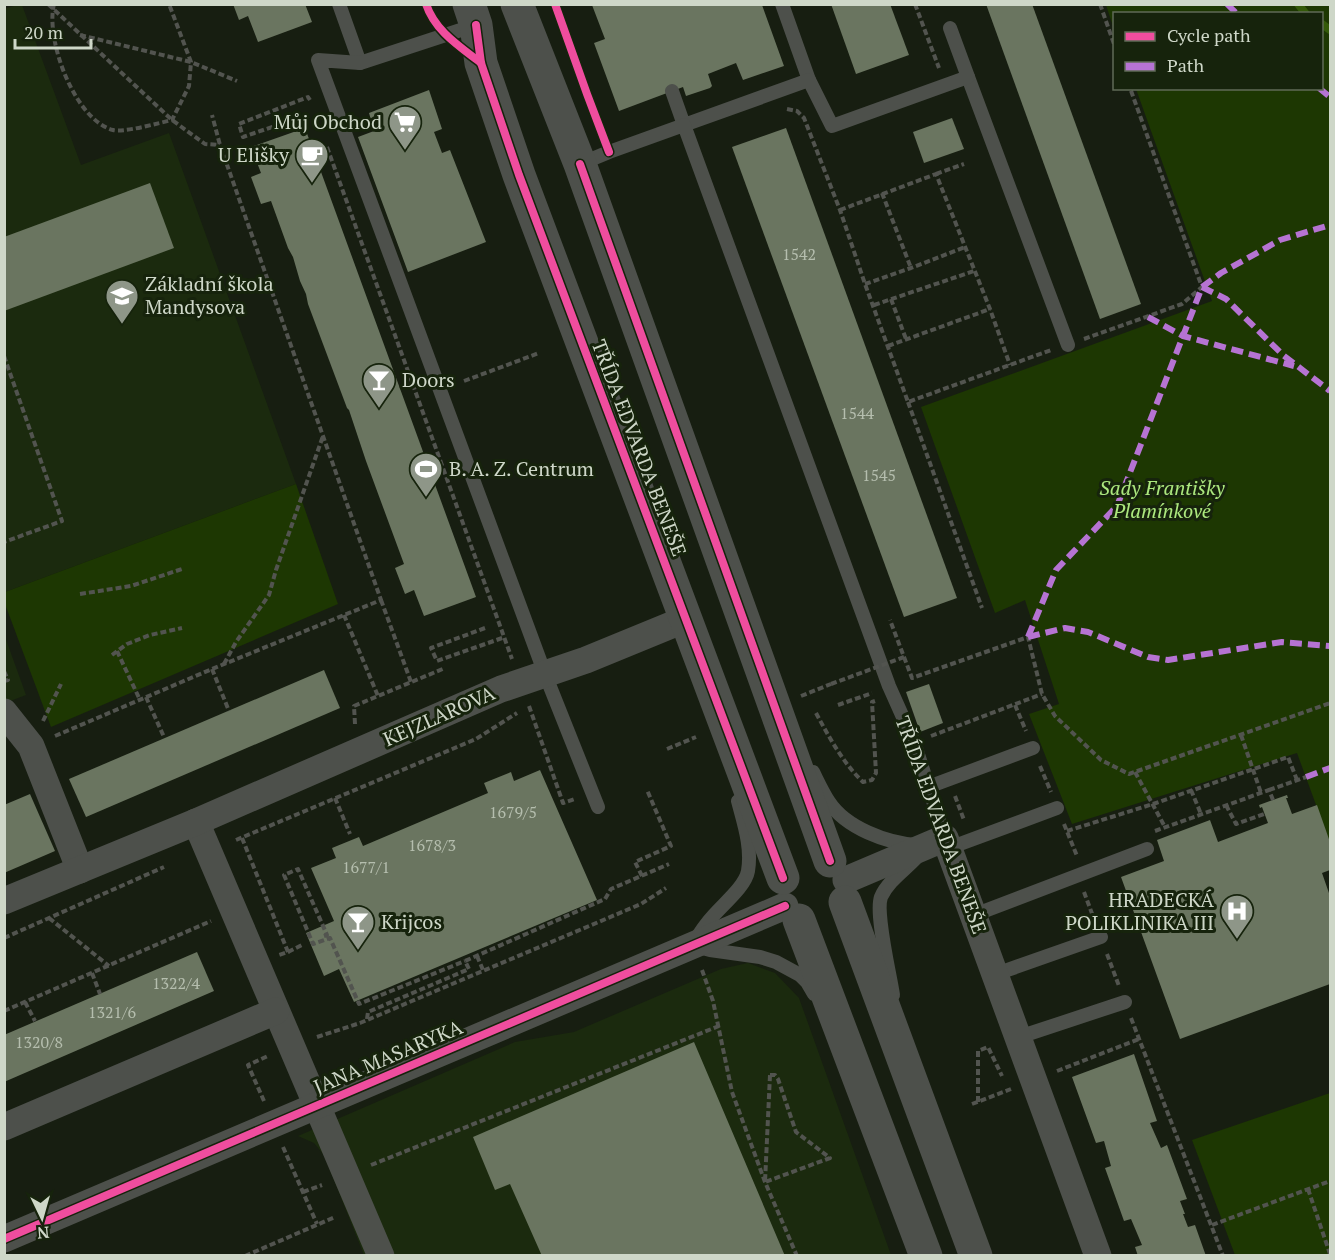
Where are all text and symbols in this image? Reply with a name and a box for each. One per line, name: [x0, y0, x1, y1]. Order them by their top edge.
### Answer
scale bar: [15, 12, 92, 50]
legend: [1113, 12, 1323, 90]
text: 20 m: [24, 20, 64, 44]
text: Cycle path: [1167, 23, 1251, 47]
text: Path: [1167, 53, 1204, 77]
supermarket icon: Můj Obchod: [387, 104, 423, 151]
place label: Můj Obchod: [274, 108, 382, 135]
cafe icon: U Elišky: [294, 137, 330, 184]
place label: U Elišky: [218, 141, 290, 168]
house number: 1542: [782, 243, 816, 265]
place label: Základní škola Mandysova: [145, 270, 274, 320]
school or university icon: Základní škola Mandysova: [104, 278, 140, 325]
street label: TŘÍDA EDVARDA BENEŠE: [586, 336, 693, 560]
bar icon: Doors: [361, 362, 397, 409]
place label: Doors: [402, 366, 455, 393]
house number: 1544: [840, 402, 875, 424]
sports icon: B. A. Z. Centrum: [408, 451, 444, 498]
place label: B. A. Z. Centrum: [449, 455, 594, 482]
house number: 1545: [862, 464, 896, 486]
park label: Sady Františky Plamínkové: [1099, 474, 1226, 524]
street label: KEJZLAROVA: [379, 679, 499, 752]
street label: TŘÍDA EDVARDA BENEŠE: [889, 712, 994, 938]
house number: 1679/5: [489, 801, 537, 823]
house number: 1678/3: [408, 834, 456, 856]
house number: 1677/1: [342, 856, 390, 878]
place label: HRADECKÁ POLIKLINIKA III: [1065, 886, 1214, 936]
hospital icon: HRADECKÁ POLIKLINIKA III: [1219, 893, 1255, 940]
bar icon: Krijcos: [340, 904, 376, 951]
place label: Krijcos: [381, 908, 442, 935]
house number: 1322/4: [152, 972, 201, 994]
house number: 1321/6: [88, 1001, 137, 1023]
street label: JANA MASARYKA: [309, 1013, 467, 1100]
house number: 1320/8: [15, 1031, 63, 1053]
north arrow: [12, 1188, 72, 1248]
text: N: [36, 1221, 50, 1244]

